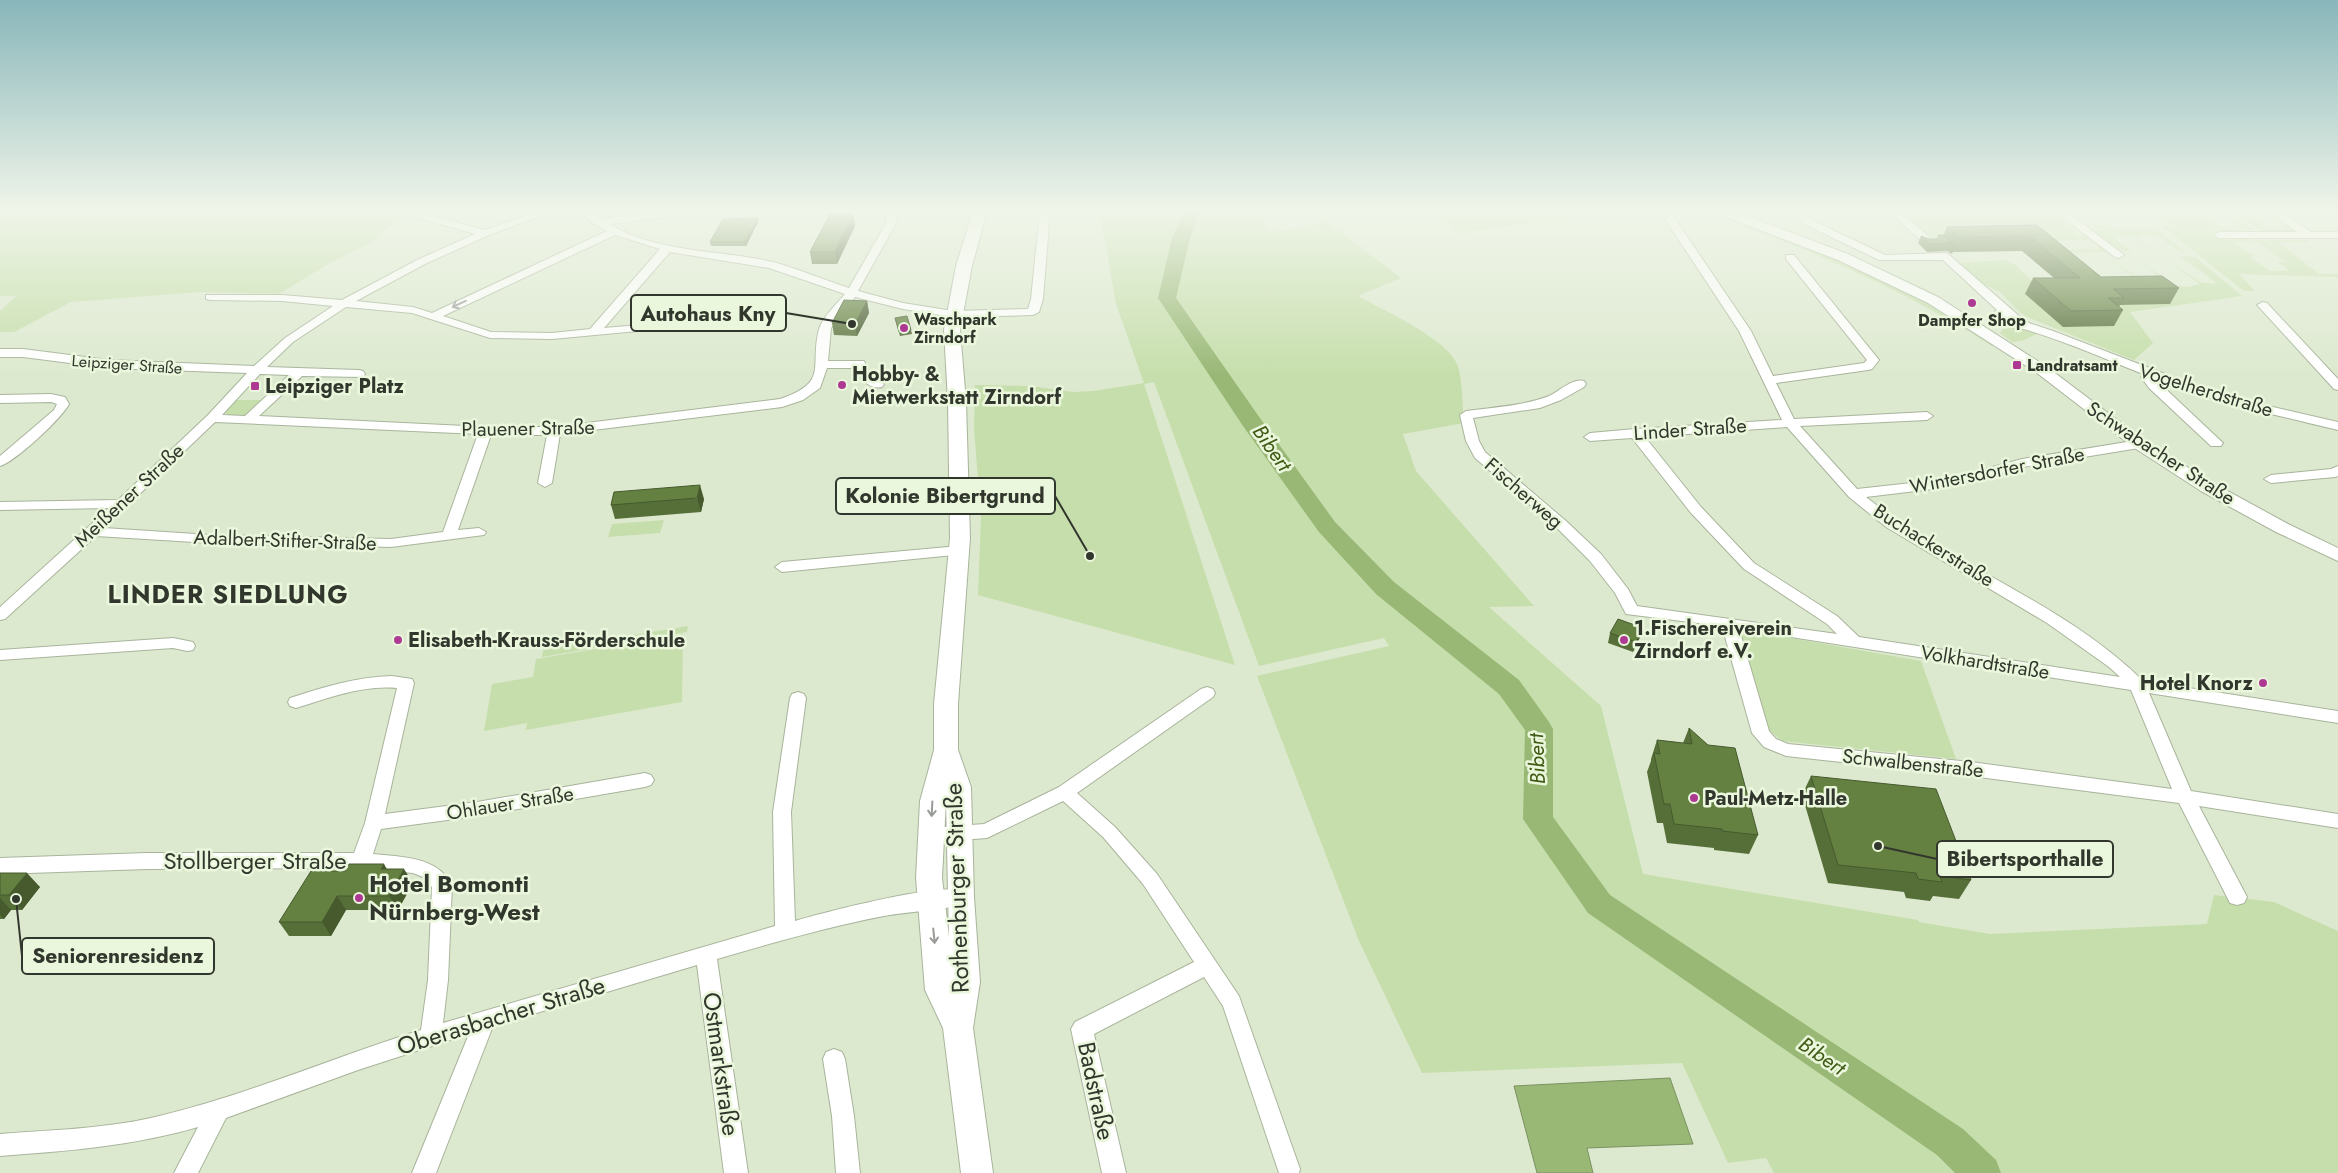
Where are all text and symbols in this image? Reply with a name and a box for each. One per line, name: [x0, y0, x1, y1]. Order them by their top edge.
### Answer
callout: Autohaus Kny: [631, 295, 786, 331]
marker: Dampfer Shop: [1966, 297, 1978, 309]
text: Autohaus Kny: [640, 299, 777, 329]
one-way arrow: [452, 300, 467, 309]
place label: Waschpark Zirndorf: [914, 308, 997, 349]
place label: Dampfer Shop: [1918, 309, 2026, 332]
marker: Waschpark Zirndorf: [898, 322, 910, 334]
street label: Leipziger Straße: [71, 349, 183, 380]
place label: Landratsamt: [2027, 354, 2118, 377]
street label: Vogelherdstraße: [2135, 356, 2276, 425]
marker: Landratsamt: [2011, 359, 2023, 371]
place label: Hobby- & Mietwerkstatt Zirndorf: [852, 360, 1062, 412]
place label: Leipziger Platz: [265, 372, 404, 401]
marker: Hobby- & Mietwerkstatt Zirndorf: [836, 379, 848, 391]
marker: Leipziger Platz: [249, 380, 261, 392]
street label: Schwabacher Straße: [2081, 394, 2241, 512]
street label: Linder Straße: [1633, 411, 1747, 448]
street label: Plauener Straße: [461, 413, 595, 444]
water label: Bibert: [1245, 419, 1299, 478]
street label: Meißener Straße: [68, 437, 191, 554]
street label: Wintersdorfer Straße: [1907, 439, 2087, 502]
street label: Fischerweg: [1478, 451, 1569, 536]
callout: Kolonie Bibertgrund: [836, 478, 1055, 514]
text: Kolonie Bibertgrund: [845, 481, 1045, 511]
street label: Buchackerstraße: [1868, 497, 2000, 594]
street label: Adalbert-Stifter-Straße: [193, 523, 377, 558]
district label: LINDER SIEDLUNG: [107, 576, 349, 612]
place label: 1.Fischereiverein Zirndorf e.V.: [1634, 614, 1792, 666]
place label: Elisabeth-Krauss-Förderschule: [408, 626, 685, 655]
marker: Elisabeth-Krauss-Förderschule: [392, 634, 404, 646]
marker: 1.Fischereiverein Zirndorf e.V.: [1618, 634, 1630, 646]
street label: Volkhardtstraße: [1918, 638, 2051, 687]
place label: Hotel Knorz: [2140, 669, 2254, 698]
marker: Hotel Knorz: [2257, 677, 2269, 689]
water label: Bibert: [1521, 732, 1553, 785]
street label: Schwalbenstraße: [1841, 742, 1985, 785]
street label: Ohlauer Straße: [445, 779, 576, 828]
street label: Rothenburger Straße: [935, 782, 978, 994]
place label: Paul-Metz-Halle: [1704, 784, 1847, 813]
marker: Paul-Metz-Halle: [1688, 792, 1700, 804]
one-way arrow: [928, 801, 937, 817]
callout: Bibertsporthalle: [1937, 841, 2113, 877]
street label: Stollberger Straße: [163, 843, 347, 878]
text: Bibertsporthalle: [1947, 844, 2103, 874]
place label: Hotel Bomonti Nürnberg-West: [369, 866, 540, 929]
marker: Hotel Bomonti Nürnberg-West: [353, 892, 365, 904]
one-way arrow: [929, 928, 939, 944]
callout: Seniorenresidenz: [22, 938, 214, 974]
text: Seniorenresidenz: [32, 941, 204, 971]
street label: Oberasbacher Straße: [392, 967, 609, 1064]
street label: Ostmarkstraße: [694, 990, 749, 1138]
water label: Bibert: [1793, 1029, 1852, 1083]
street label: Badstraße: [1069, 1038, 1124, 1143]

